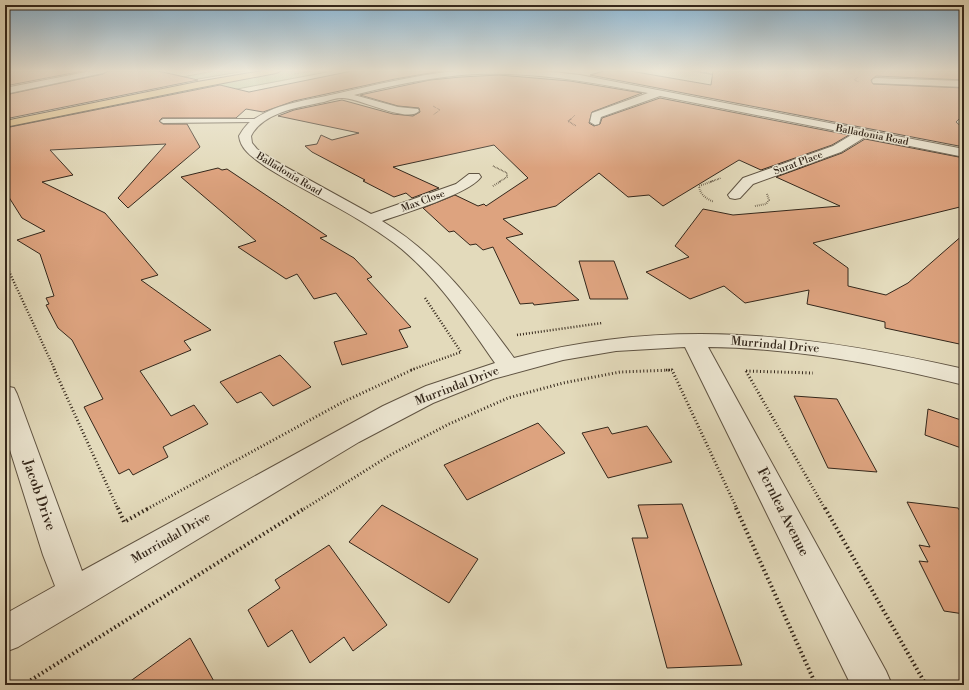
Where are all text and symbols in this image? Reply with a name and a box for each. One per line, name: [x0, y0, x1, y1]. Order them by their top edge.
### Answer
street label: Balladonia Road: [834, 122, 910, 148]
street label: Balladonia Road: [253, 149, 324, 198]
street label: Surat Place: [772, 149, 824, 177]
street label: Max Close: [399, 188, 447, 214]
street label: Murrindal Drive: [730, 334, 820, 356]
street label: Murrindal Drive: [413, 363, 501, 409]
street label: Jacob Drive: [18, 456, 60, 533]
street label: Fernlea Avenue: [753, 465, 813, 559]
street label: Murrindal Drive: [129, 509, 213, 567]

